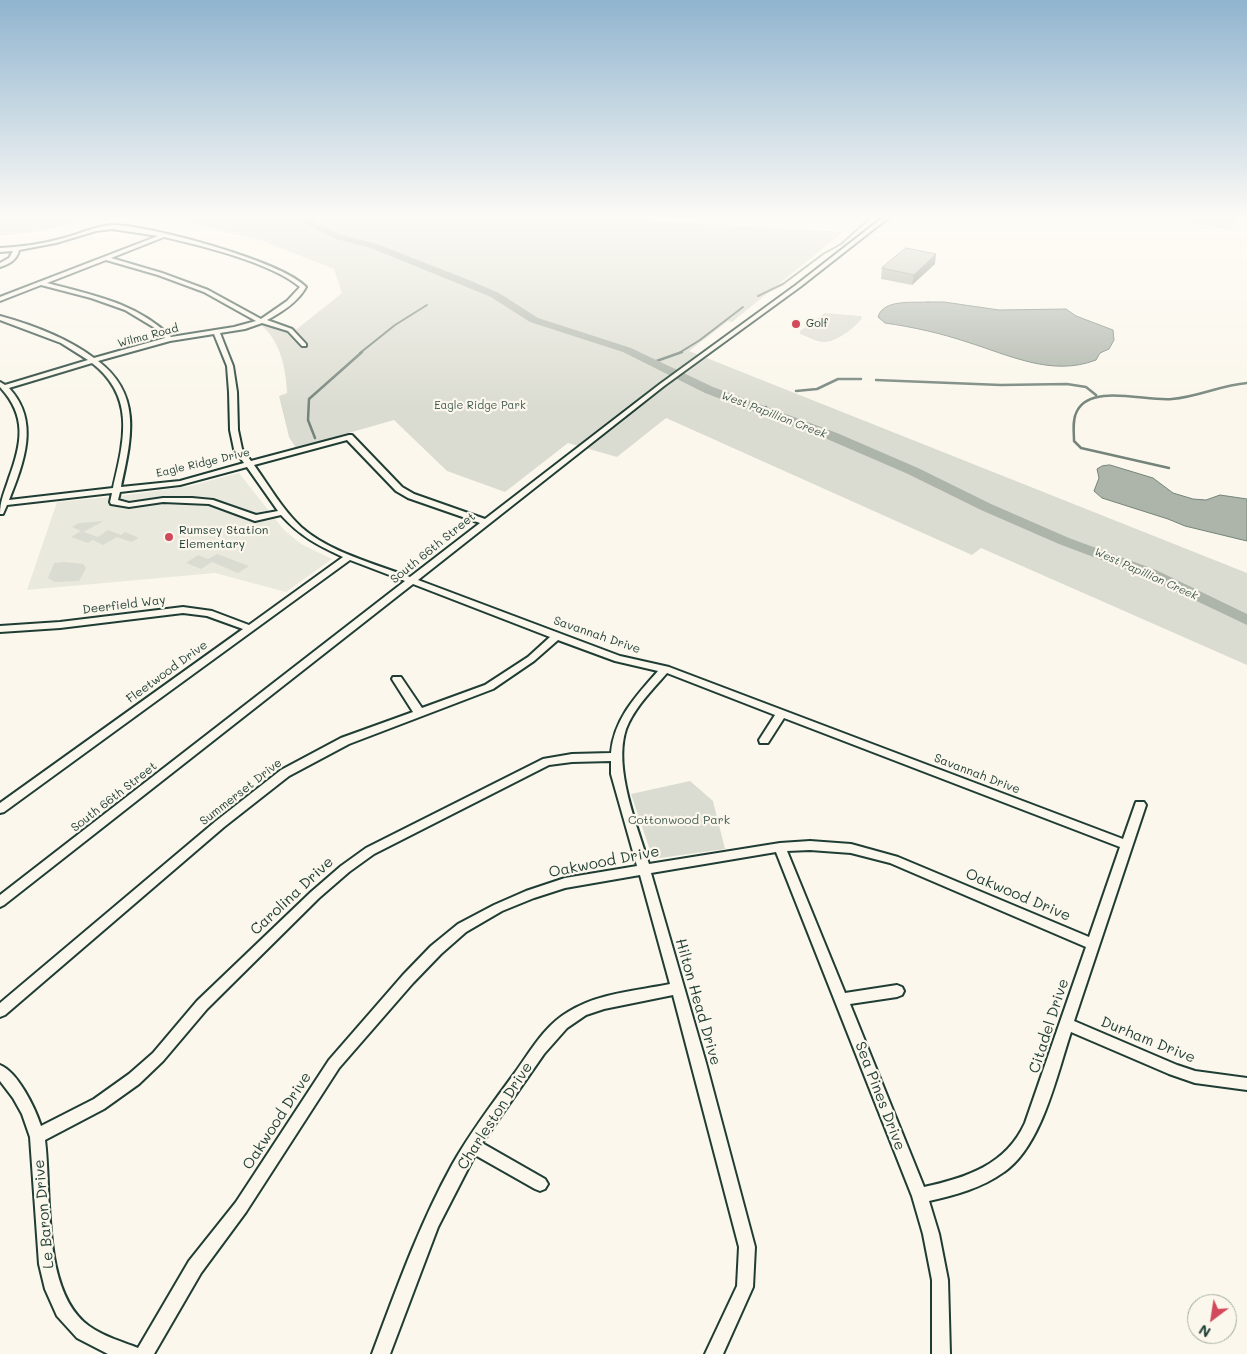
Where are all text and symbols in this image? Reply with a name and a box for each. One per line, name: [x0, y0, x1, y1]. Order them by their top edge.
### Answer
place label: Golf: [806, 317, 828, 331]
marker: Golf: [790, 318, 802, 330]
street label: Wilma Road: [116, 322, 180, 350]
water label: West Papillion Creek: [719, 389, 829, 441]
park label: Eagle Ridge Park: [434, 399, 526, 413]
street label: Eagle Ridge Drive: [155, 446, 251, 480]
street label: South 66th Street: [388, 509, 478, 587]
place label: Rumsey Station Elementary: [179, 523, 268, 551]
marker: Rumsey Station Elementary: [163, 531, 175, 543]
water label: West Papillion Creek: [1092, 545, 1200, 603]
street label: Deerfield Way: [82, 593, 166, 617]
street label: Savannah Drive: [552, 613, 642, 657]
street label: Fleetwood Drive: [124, 638, 210, 706]
street label: Savannah Drive: [932, 751, 1022, 797]
street label: Summerset Drive: [197, 756, 285, 828]
street label: South 66th Street: [68, 759, 160, 835]
park label: Cottonwood Park: [628, 813, 730, 827]
street label: Oakwood Drive: [547, 842, 661, 882]
street label: Carolina Drive: [247, 853, 337, 939]
street label: Oakwood Drive: [963, 865, 1073, 925]
street label: Hilton Head Drive: [671, 937, 725, 1067]
street label: Citadel Drive: [1025, 976, 1073, 1076]
street label: Durham Drive: [1098, 1013, 1198, 1067]
street label: Sea Pines Drive: [851, 1039, 909, 1153]
street label: Charleston Drive: [454, 1059, 536, 1173]
street label: Oakwood Drive: [239, 1069, 315, 1173]
street label: Le Baron Drive: [30, 1159, 58, 1269]
north arrow: [1187, 1294, 1237, 1344]
text: N: [1195, 1321, 1214, 1342]

